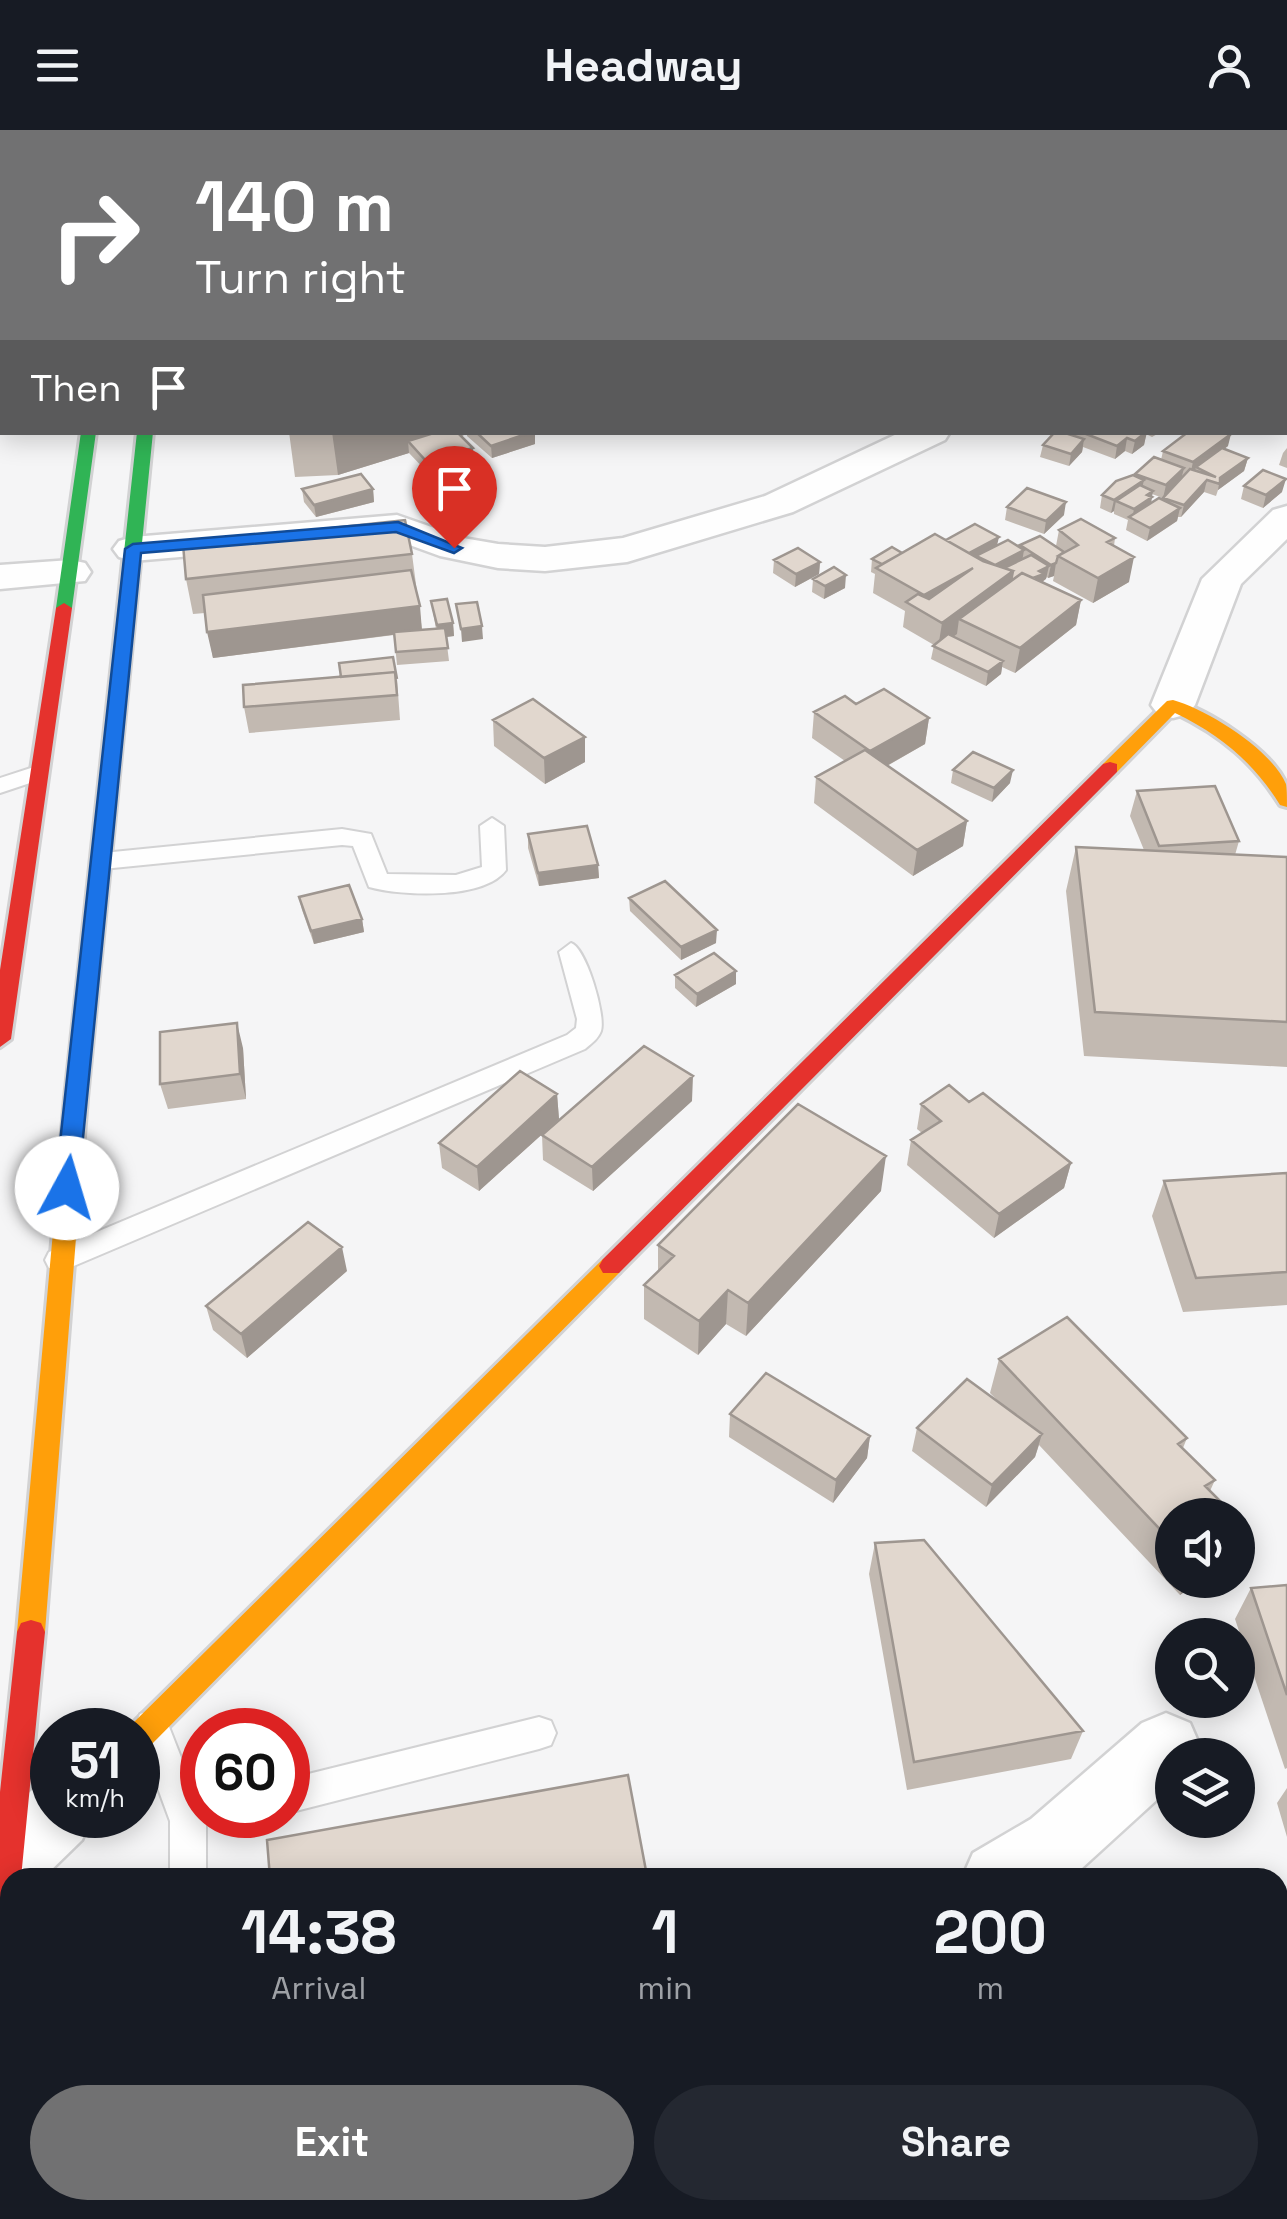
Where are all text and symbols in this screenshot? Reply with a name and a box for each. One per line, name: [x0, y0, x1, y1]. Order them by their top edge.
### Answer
text: Headway: [544, 37, 743, 94]
icon: menu: [30, 38, 85, 93]
icon: person: [1202, 38, 1257, 93]
text: 140 m: [195, 162, 394, 251]
icon: right: [30, 170, 160, 300]
text: Turn right: [195, 249, 406, 306]
icon: arrive: [141, 360, 196, 415]
text: Then: [30, 364, 121, 412]
pin: [412, 446, 497, 549]
icon: arrive: [427, 461, 482, 516]
position arrow: [15, 1136, 119, 1240]
map controls: [1155, 1498, 1255, 1838]
button: sound: [1155, 1498, 1255, 1598]
button: search: [1155, 1618, 1255, 1718]
speed limit sign: 60: [180, 1708, 310, 1838]
text: 51: [69, 1729, 121, 1793]
button: layers: [1155, 1738, 1255, 1838]
text: km/h: [65, 1782, 125, 1814]
text: 14:38: [241, 1894, 397, 1971]
text: 1: [652, 1894, 679, 1971]
text: 200: [934, 1894, 1047, 1971]
text: Arrival: [271, 1968, 366, 2008]
text: min: [638, 1968, 693, 2008]
text: m: [977, 1968, 1004, 2008]
button: Exit: [30, 2085, 634, 2200]
button: Share: [654, 2085, 1258, 2200]

